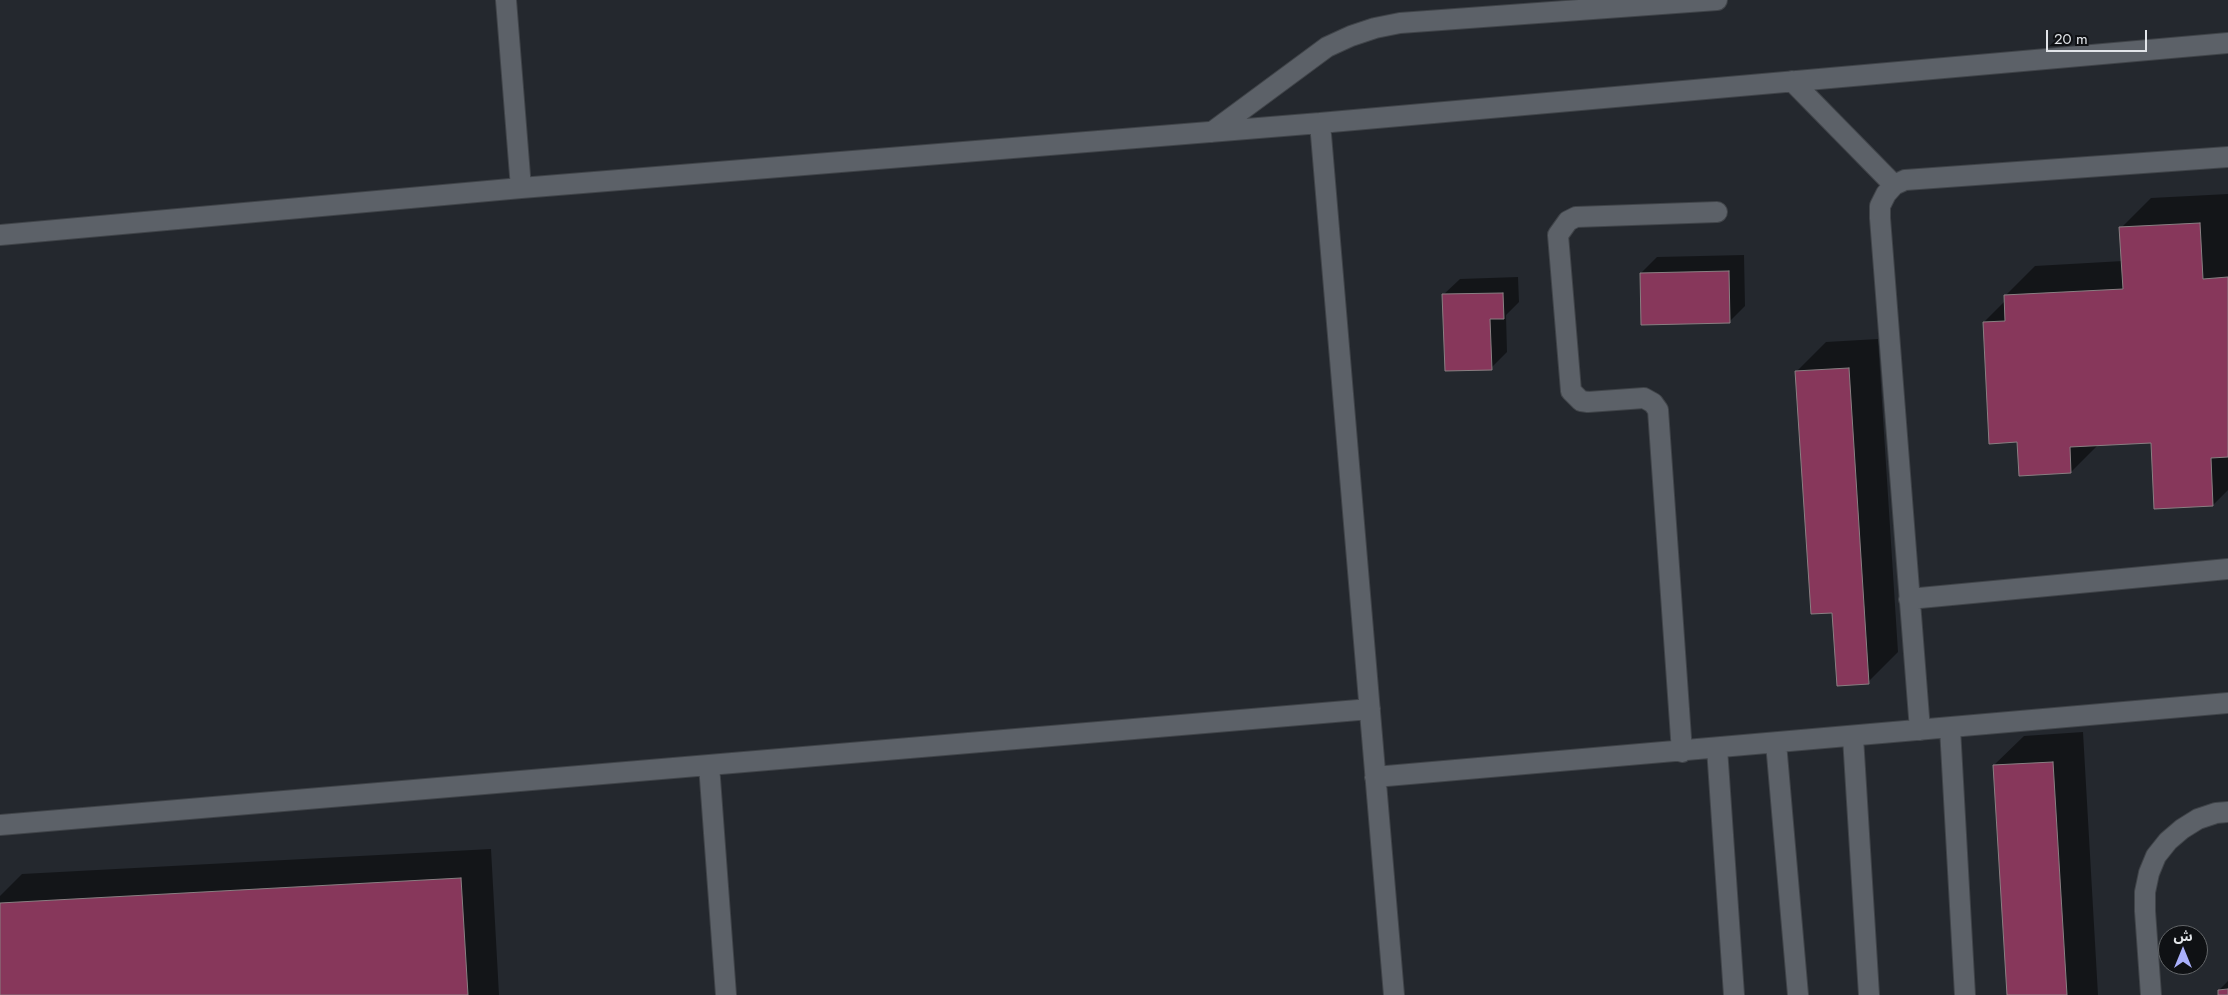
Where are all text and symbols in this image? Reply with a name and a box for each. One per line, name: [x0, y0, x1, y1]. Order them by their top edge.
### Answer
scale bar: [2048, 20, 2149, 52]
text: 20 m: [2054, 28, 2088, 50]
north arrow: [2158, 925, 2208, 975]
text: ش: [2173, 926, 2193, 946]

